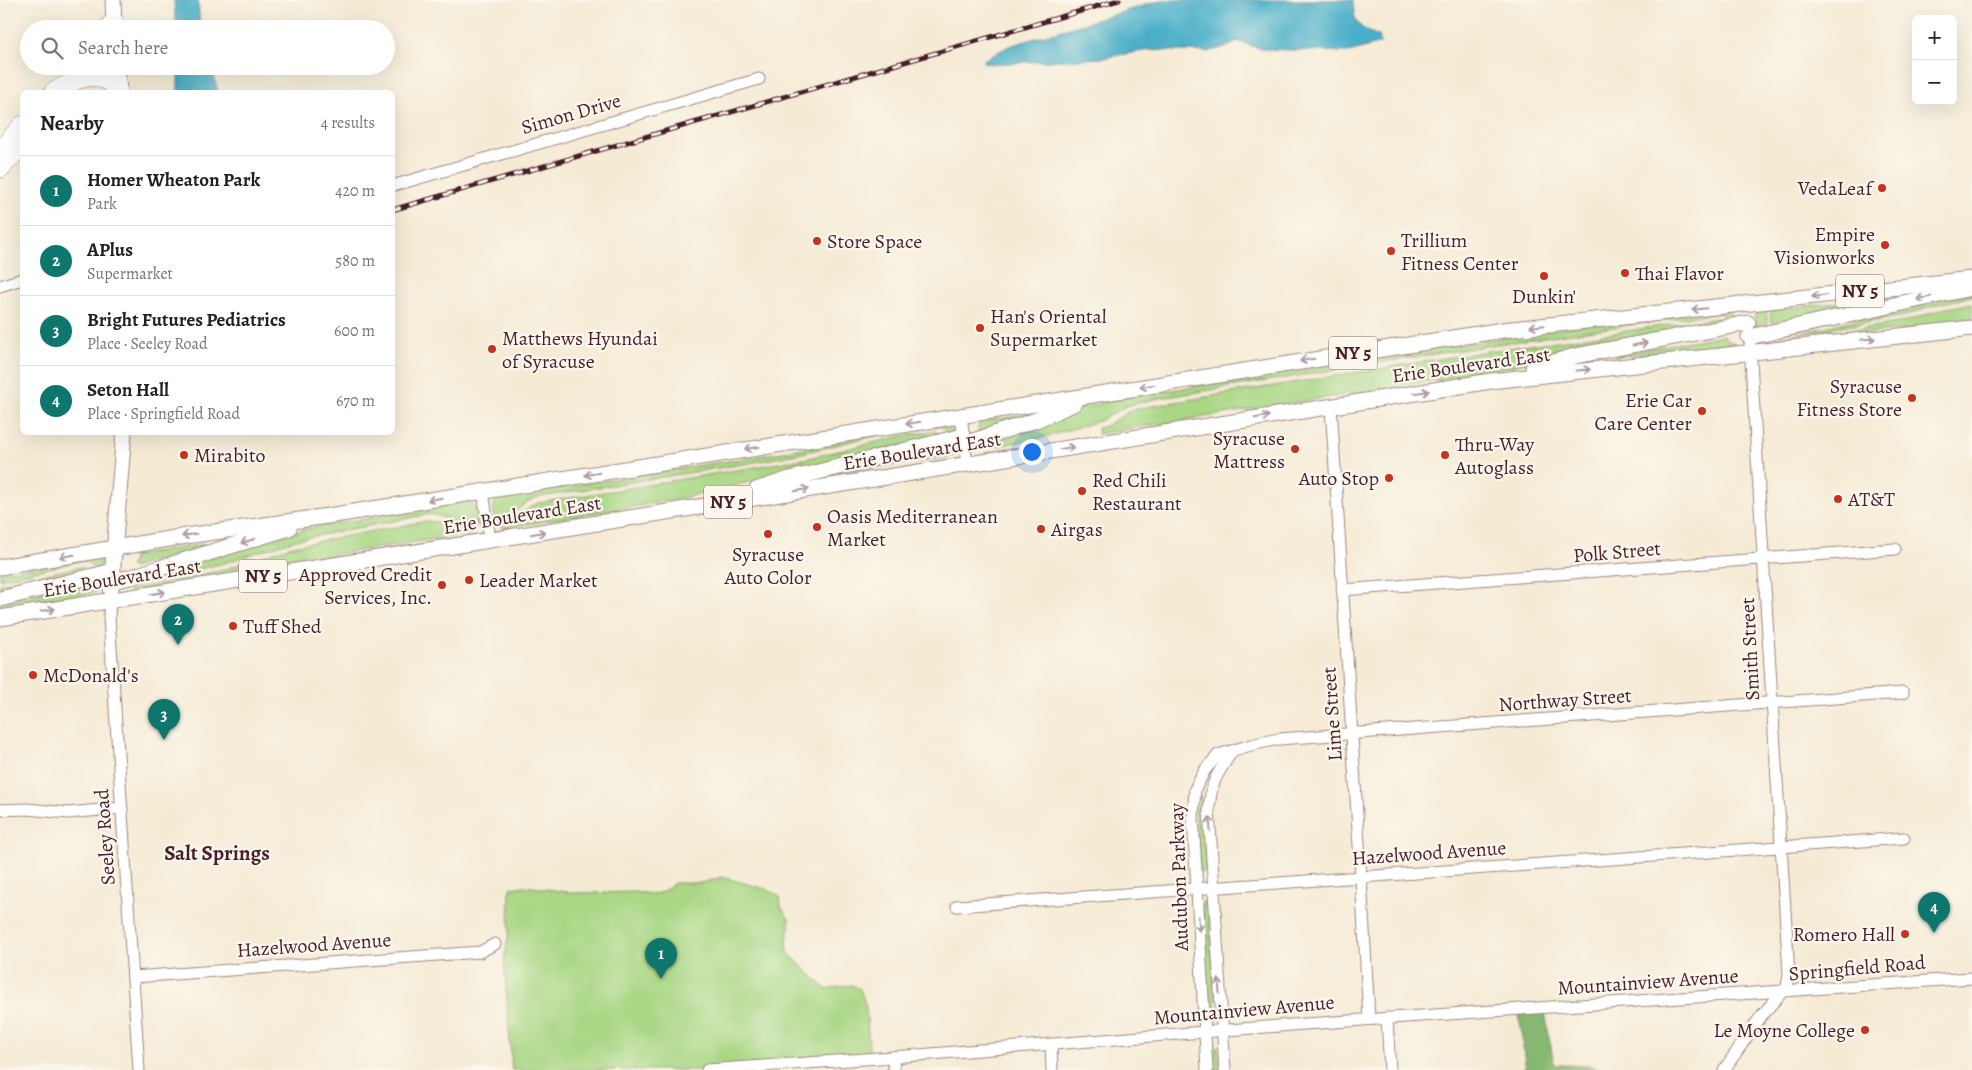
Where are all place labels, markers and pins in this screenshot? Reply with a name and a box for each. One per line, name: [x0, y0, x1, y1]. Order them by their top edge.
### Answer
place label: VedaLeaf: [1797, 175, 1875, 202]
marker: VedaLeaf: [1876, 182, 1888, 194]
place label: Empire Visionworks: [1773, 221, 1875, 271]
place label: Trillium Fitness Center: [1401, 227, 1519, 277]
place label: Store Space: [827, 228, 922, 255]
marker: Store Space: [811, 235, 823, 247]
marker: Empire Visionworks: [1879, 239, 1891, 251]
marker: Trillium Fitness Center: [1385, 245, 1397, 257]
place label: Thai Flavor: [1635, 260, 1724, 287]
marker: Thai Flavor: [1619, 267, 1631, 279]
marker: Dunkin': [1538, 270, 1550, 282]
place label: Dunkin': [1512, 283, 1576, 310]
place label: Han's Oriental Supermarket: [990, 303, 1107, 353]
marker: Han's Oriental Supermarket: [974, 322, 986, 334]
place label: Matthews Hyundai of Syracuse: [502, 325, 658, 375]
marker: Matthews Hyundai of Syracuse: [486, 343, 498, 355]
place label: Syracuse Fitness Store: [1796, 373, 1902, 423]
place label: Erie Car Care Center: [1595, 387, 1692, 437]
marker: Syracuse Fitness Store: [1906, 392, 1918, 404]
marker: Erie Car Care Center: [1696, 405, 1708, 417]
place label: Syracuse Mattress: [1213, 425, 1285, 475]
place label: Thru-Way Autoglass: [1454, 431, 1535, 481]
place label: Mirabito: [194, 442, 266, 469]
marker: Syracuse Mattress: [1289, 443, 1301, 455]
marker: Mirabito: [178, 449, 190, 461]
marker: Thru-Way Autoglass: [1439, 449, 1451, 461]
place label: Auto Stop: [1298, 465, 1379, 492]
place label: Red Chili Restaurant: [1092, 467, 1182, 517]
marker: Auto Stop: [1383, 472, 1395, 484]
marker: Red Chili Restaurant: [1076, 485, 1088, 497]
place label: AT&T: [1847, 486, 1895, 513]
marker: AT&T: [1832, 493, 1844, 505]
place label: Oasis Mediterranean Market: [827, 503, 998, 553]
place label: Airgas: [1050, 516, 1103, 543]
marker: Oasis Mediterranean Market: [811, 521, 823, 533]
marker: Airgas: [1035, 523, 1047, 535]
marker: Syracuse Auto Color: [762, 528, 774, 540]
place label: Syracuse Auto Color: [723, 541, 812, 591]
place label: Approved Credit Services, Inc.: [298, 561, 432, 611]
place label: Leader Market: [479, 567, 598, 594]
marker: Leader Market: [463, 574, 475, 586]
marker: Approved Credit Services, Inc.: [436, 579, 448, 591]
pin: 2: [162, 604, 194, 645]
place label: Tuff Shed: [243, 613, 322, 640]
marker: Tuff Shed: [227, 620, 239, 632]
place label: McDonald's: [43, 662, 139, 689]
marker: McDonald's: [27, 669, 39, 681]
pin: 3: [148, 699, 180, 740]
pin: 4: [1918, 892, 1950, 933]
place label: Romero Hall: [1793, 921, 1895, 948]
marker: Romero Hall: [1899, 928, 1911, 940]
pin: 1: [645, 938, 677, 979]
place label: Le Moyne College: [1713, 1017, 1855, 1044]
marker: Le Moyne College: [1859, 1024, 1871, 1036]

